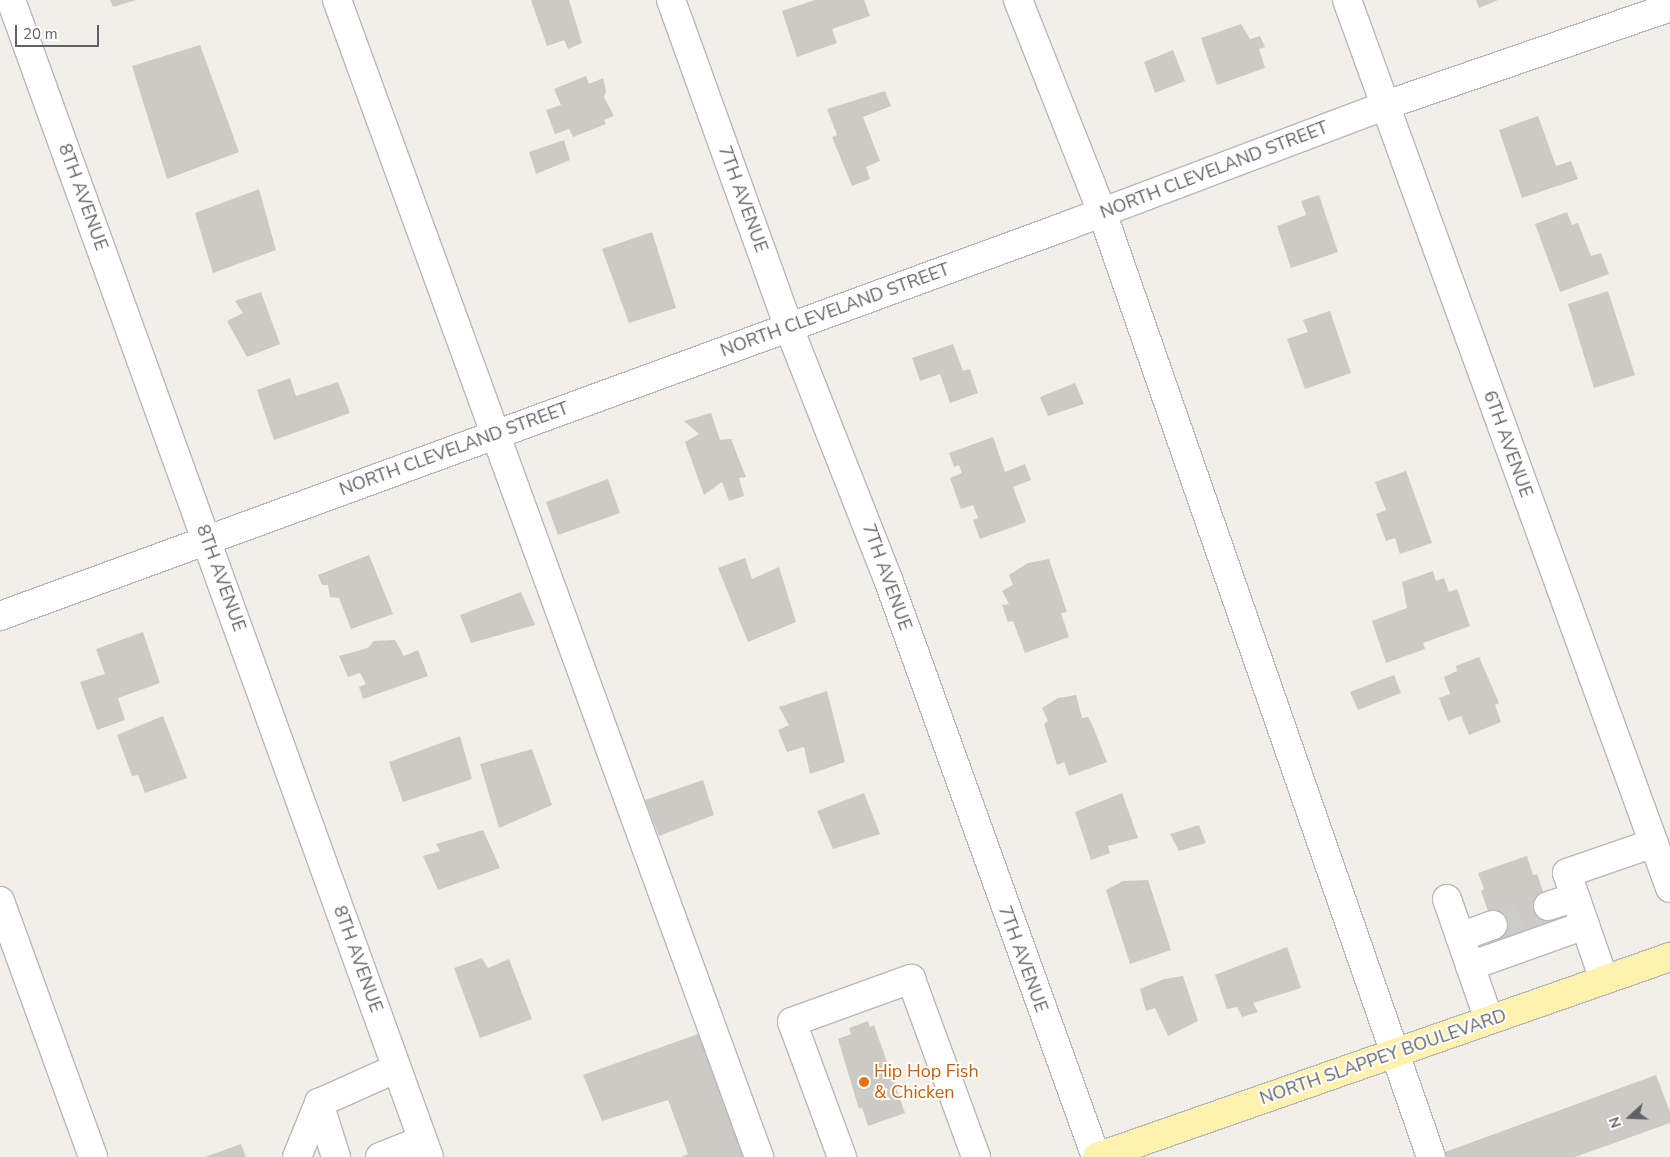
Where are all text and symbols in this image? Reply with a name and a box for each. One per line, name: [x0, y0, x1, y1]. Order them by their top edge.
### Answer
scale bar: [18, 15, 101, 47]
text: 20 m: [23, 24, 58, 44]
street label: NORTH CLEVELAND STREET: [1097, 117, 1331, 223]
street label: 8TH AVENUE: [54, 141, 112, 253]
street label: 7TH AVENUE: [714, 143, 772, 255]
street label: NORTH CLEVELAND STREET: [717, 258, 953, 362]
street label: 6TH AVENUE: [1479, 388, 1537, 500]
street label: NORTH CLEVELAND STREET: [336, 397, 572, 501]
street label: 7TH AVENUE: [858, 521, 916, 633]
street label: 8TH AVENUE: [192, 522, 250, 634]
street label: 8TH AVENUE: [329, 903, 387, 1015]
street label: 7TH AVENUE: [994, 903, 1052, 1015]
street label: NORTH SLAPPEY BOULEVARD: [1257, 1005, 1509, 1109]
place label: Hip Hop Fish & Chicken: [874, 1061, 979, 1104]
marker: Hip Hop Fish & Chicken: [858, 1076, 870, 1088]
north arrow: [1605, 1092, 1655, 1142]
text: N: [1605, 1114, 1626, 1130]

